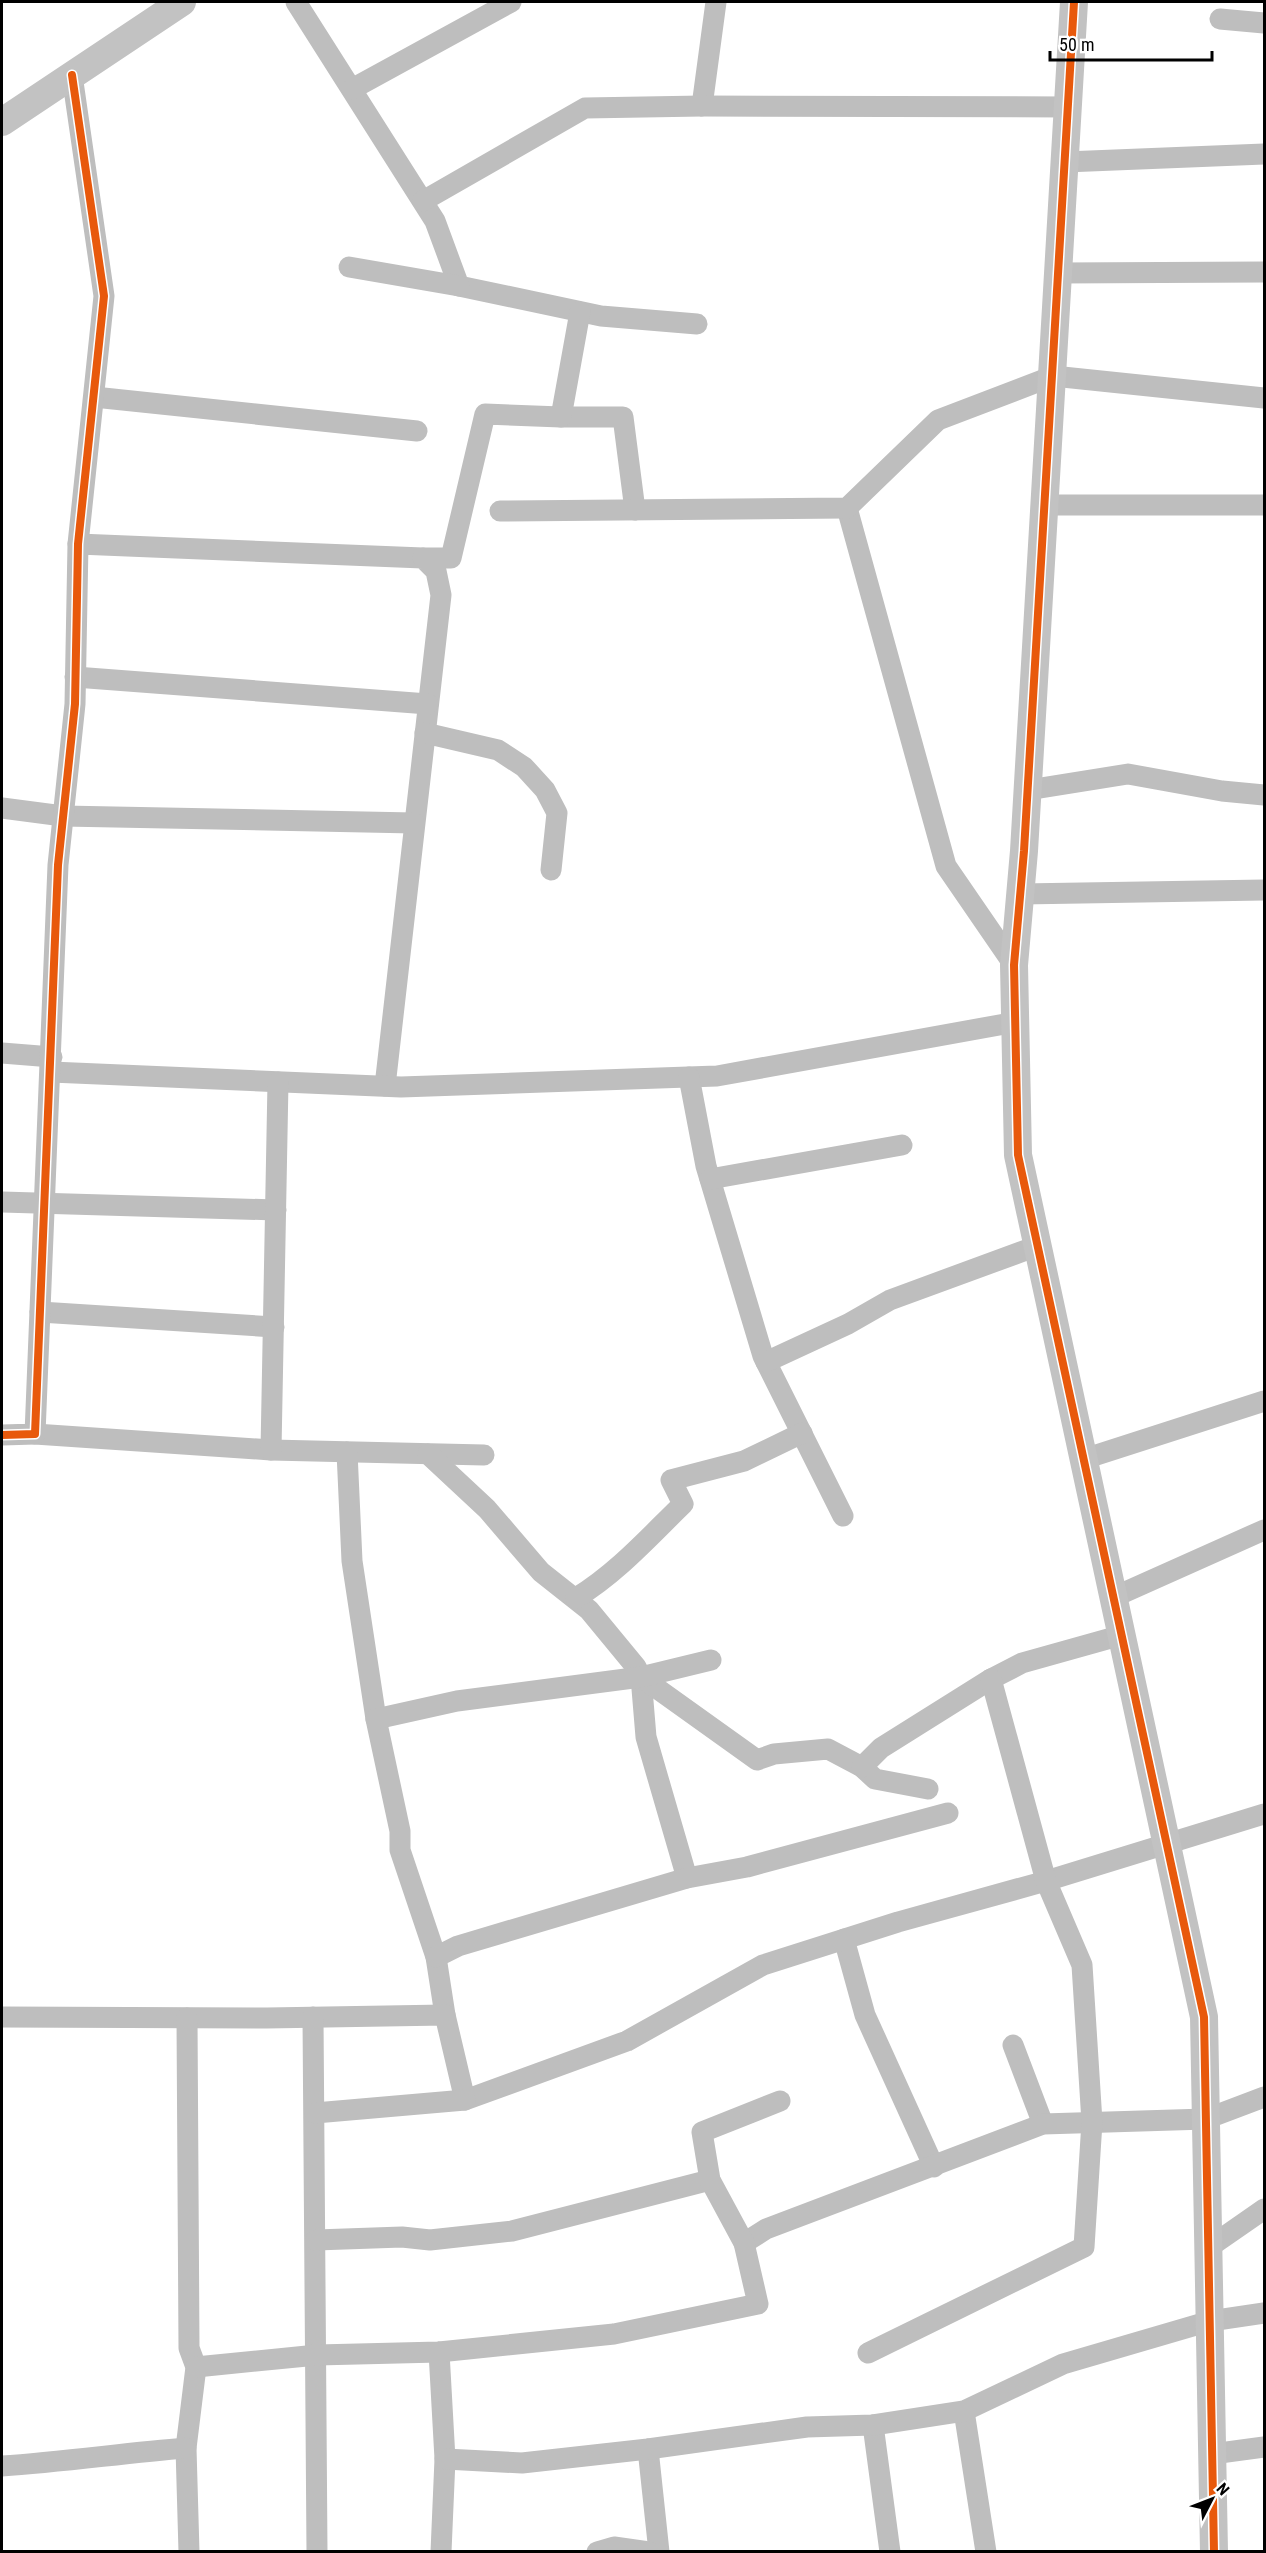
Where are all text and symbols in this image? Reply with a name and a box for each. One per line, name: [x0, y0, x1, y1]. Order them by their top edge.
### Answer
scale bar: [1050, 24, 1212, 62]
text: 50 m: [1059, 34, 1094, 55]
north arrow: [1182, 2469, 1242, 2529]
text: N: [1212, 2479, 1233, 2499]

